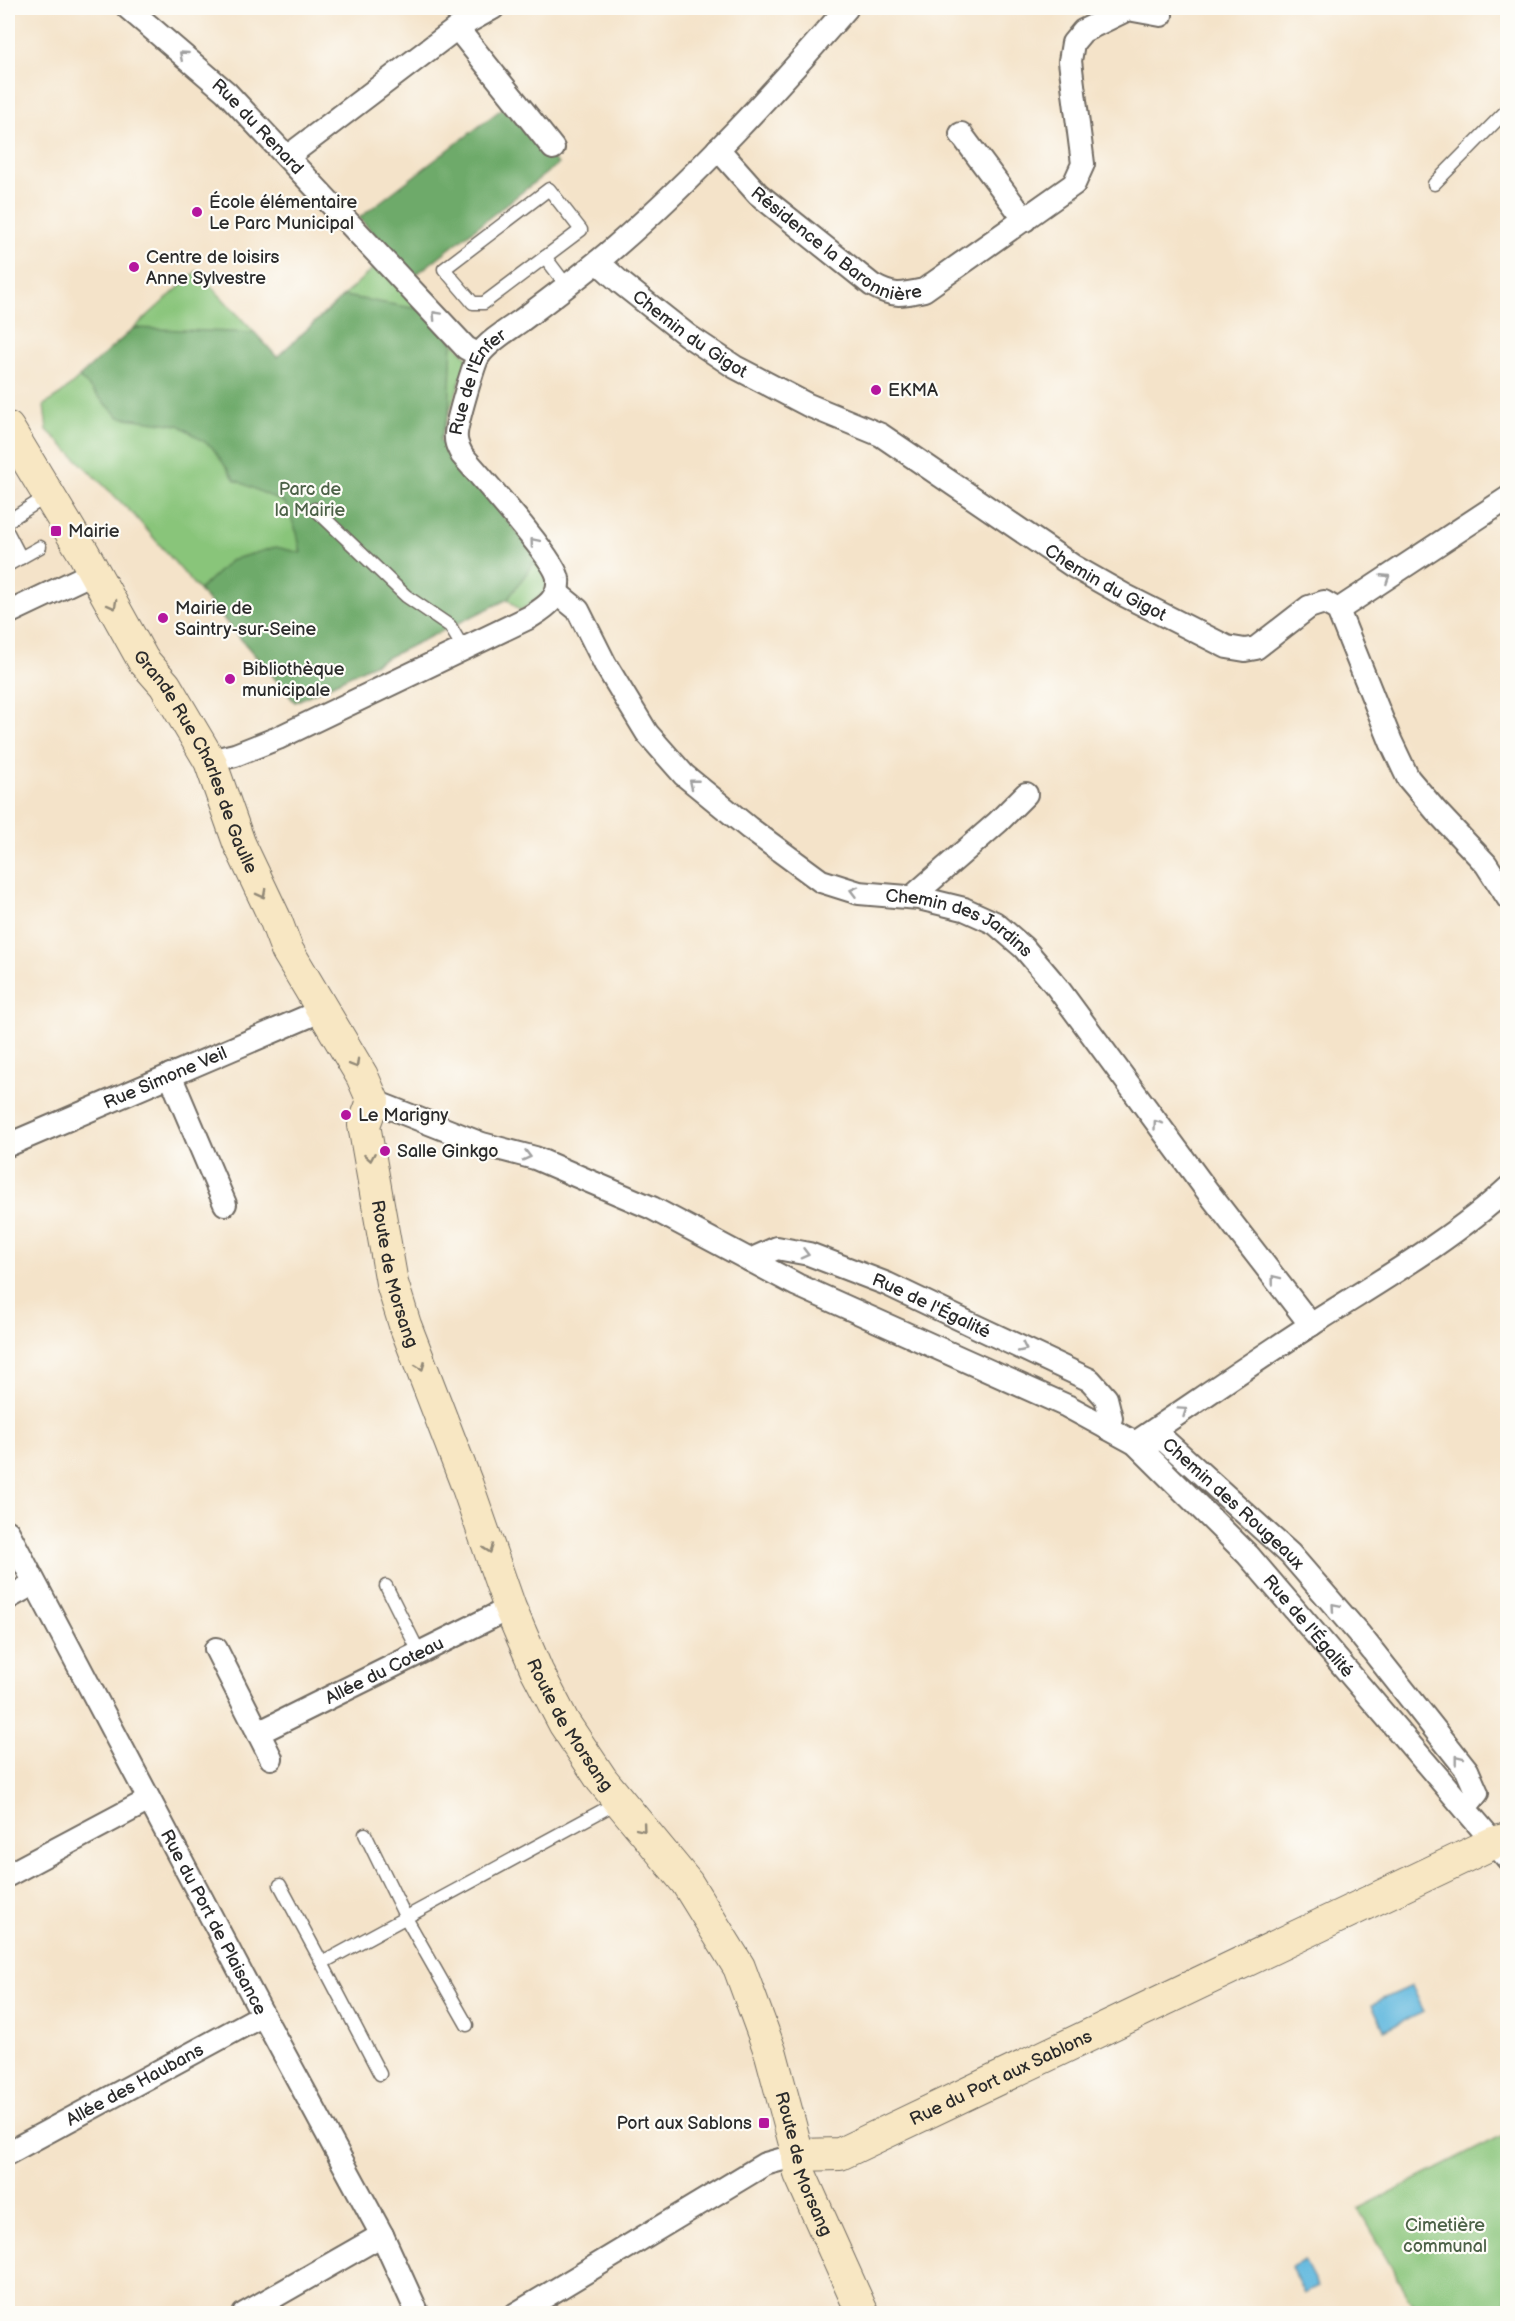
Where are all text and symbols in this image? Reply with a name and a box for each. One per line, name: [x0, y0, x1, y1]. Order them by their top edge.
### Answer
one-way arrow: [179, 51, 190, 62]
street label: Rue du Renard: [208, 74, 308, 179]
street label: Résidence la Baronnière: [747, 182, 924, 304]
place label: École élémentaire Le Parc Municipal: [209, 190, 357, 234]
marker: École élémentaire Le Parc Municipal: [190, 205, 204, 219]
place label: Centre de loisirs Anne Sylvestre: [146, 247, 280, 289]
marker: Centre de loisirs Anne Sylvestre: [127, 260, 141, 274]
street label: Chemin du Gigot: [628, 286, 751, 382]
one-way arrow: [432, 312, 443, 322]
street label: Rue de l'Enfer: [445, 324, 510, 437]
place label: EKMA: [888, 380, 938, 401]
marker: EKMA: [869, 383, 883, 397]
park label: Parc de la Mairie: [275, 479, 345, 521]
place label: Mairie: [68, 521, 120, 542]
marker: Mairie: [49, 524, 63, 538]
one-way arrow: [531, 538, 542, 549]
street label: Chemin du Gigot: [1041, 539, 1170, 625]
one-way arrow: [1380, 574, 1391, 585]
place label: Mairie de Saintry-sur-Seine: [175, 598, 316, 640]
one-way arrow: [106, 599, 117, 609]
marker: Mairie de Saintry-sur-Seine: [156, 611, 170, 625]
street label: Grande Rue Charles de Gaulle: [129, 646, 262, 877]
place label: Bibliothèque municipale: [242, 659, 345, 701]
marker: Bibliothèque municipale: [223, 672, 237, 686]
one-way arrow: [689, 779, 700, 790]
one-way arrow: [849, 885, 859, 898]
street label: Chemin des Jardins: [885, 885, 1037, 961]
one-way arrow: [255, 887, 266, 898]
street label: Rue Simone Veil: [100, 1042, 230, 1113]
one-way arrow: [348, 1058, 359, 1068]
place label: Le Marigny: [358, 1105, 449, 1126]
marker: Le Marigny: [339, 1108, 353, 1122]
one-way arrow: [1153, 1119, 1164, 1130]
place label: Salle Ginkgo: [397, 1141, 499, 1162]
marker: Salle Ginkgo: [378, 1144, 392, 1158]
one-way arrow: [521, 1149, 532, 1161]
one-way arrow: [363, 1152, 376, 1162]
street label: Route de Morsang: [367, 1198, 423, 1350]
one-way arrow: [800, 1247, 810, 1260]
street label: Rue de l'Égalité: [869, 1269, 994, 1342]
one-way arrow: [1272, 1274, 1283, 1285]
one-way arrow: [1016, 1341, 1027, 1353]
one-way arrow: [414, 1360, 426, 1371]
one-way arrow: [1177, 1406, 1187, 1418]
street label: Chemin des Rougeaux: [1158, 1433, 1309, 1574]
one-way arrow: [482, 1543, 494, 1554]
street label: Rue de l'Égalité: [1259, 1570, 1358, 1682]
one-way arrow: [1332, 1603, 1343, 1614]
street label: Allée du Coteau: [322, 1632, 447, 1708]
street label: Route de Morsang: [522, 1655, 618, 1796]
one-way arrow: [1454, 1755, 1465, 1766]
one-way arrow: [634, 1821, 645, 1832]
street label: Rue du Port de Plaisance: [156, 1826, 272, 2019]
street label: Rue du Port aux Sablons: [906, 2025, 1095, 2130]
street label: Allée des Haubans: [62, 2039, 207, 2130]
street label: Route de Morsang: [771, 2089, 837, 2239]
place label: Port aux Sablons: [617, 2113, 752, 2134]
marker: Port aux Sablons: [757, 2116, 771, 2130]
park label: Cimetière communal: [1403, 2215, 1487, 2257]

